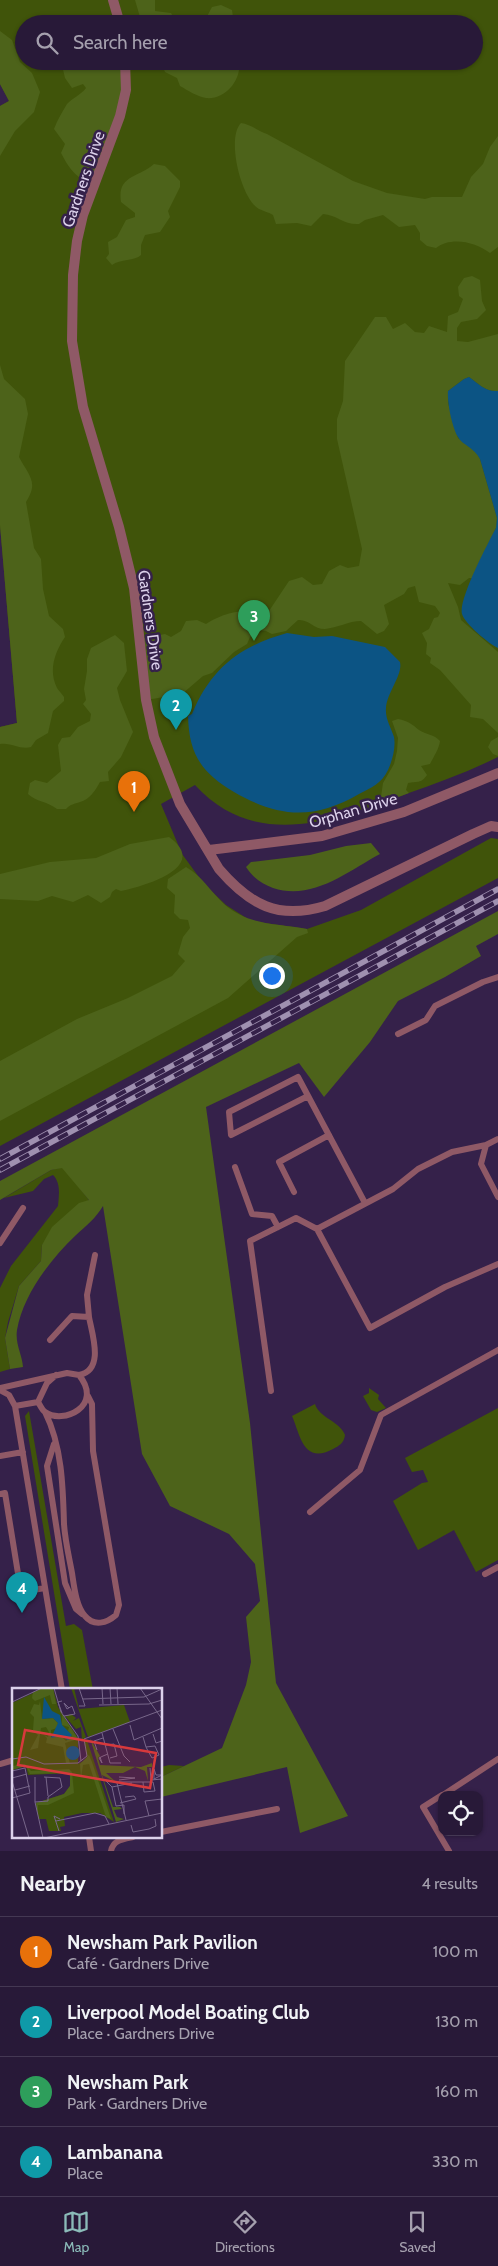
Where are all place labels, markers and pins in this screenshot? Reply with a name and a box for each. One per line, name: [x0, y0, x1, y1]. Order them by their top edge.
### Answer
pin: 3: [238, 600, 270, 641]
pin: 2: [160, 689, 192, 730]
pin: 1: [118, 771, 150, 812]
pin: 4: [6, 1572, 38, 1613]

